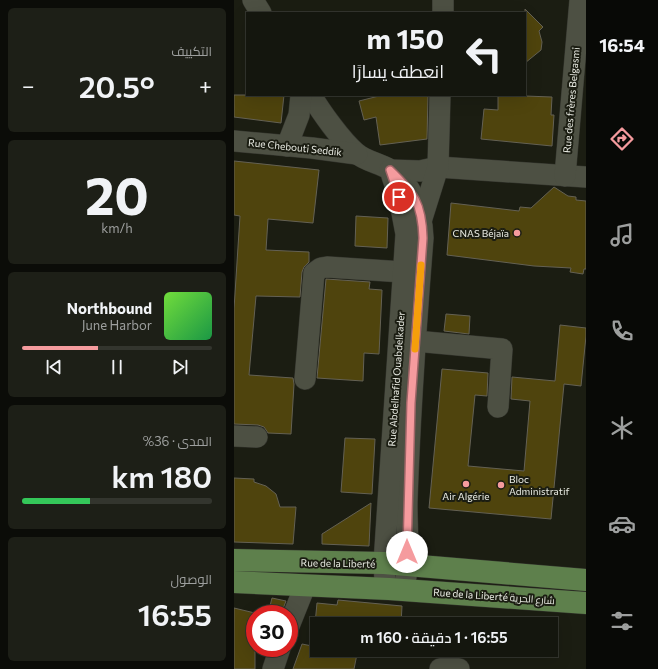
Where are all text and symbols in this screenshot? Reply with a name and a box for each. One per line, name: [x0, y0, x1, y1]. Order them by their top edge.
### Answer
text: 150 m: [367, 21, 444, 55]
icon: left: [458, 28, 510, 80]
text: 16:54: [599, 34, 645, 56]
text: التكييف: [171, 43, 212, 59]
street label: Rue des frères Belgasmi: [560, 47, 582, 153]
text: انعطف يسارًا: [352, 60, 444, 82]
text: 20.5°: [79, 67, 155, 104]
text: −: [22, 72, 35, 99]
text: +: [199, 72, 212, 99]
icon: directions: [608, 125, 636, 153]
street label: Rue Chebouti Seddik: [248, 136, 343, 158]
text: 20: [85, 162, 149, 226]
pin: [382, 180, 416, 214]
icon: arrive: [388, 186, 410, 208]
text: km/h: [101, 220, 133, 236]
icon: music: [608, 221, 636, 249]
place label: CNAS Béjaïa: [453, 227, 509, 239]
marker: CNAS Béjaïa: [512, 228, 522, 238]
text: Northbound: [67, 299, 152, 317]
street label: Rue Abdelhafid Ouabdelkader: [385, 311, 407, 447]
text: June Harbor: [82, 317, 152, 333]
icon: phone: [608, 317, 636, 345]
icon: previous: [43, 356, 65, 378]
icon: pause: [106, 356, 128, 378]
icon: next: [169, 356, 191, 378]
icon: climate: [608, 414, 636, 442]
text: المدى · 36%: [143, 433, 212, 449]
text: 180 km: [112, 457, 212, 494]
place label: Bloc Administratif: [509, 473, 569, 497]
marker: Air Algérie: [461, 479, 471, 489]
marker: Bloc Administratif: [496, 480, 506, 490]
place label: Air Algérie: [442, 490, 490, 502]
icon: car: [608, 510, 636, 538]
position arrow: [386, 531, 428, 573]
street label: Rue de la Liberté: [300, 556, 376, 570]
text: الوصول: [171, 571, 212, 587]
street label: Rue de la Liberté شارع الحرية: [433, 586, 555, 607]
text: 16:55: [138, 595, 212, 632]
speed limit sign: 30: [246, 605, 298, 657]
icon: filters: [608, 607, 636, 635]
text: 16:55 · 1 دقيقة · 160 m: [360, 628, 508, 646]

